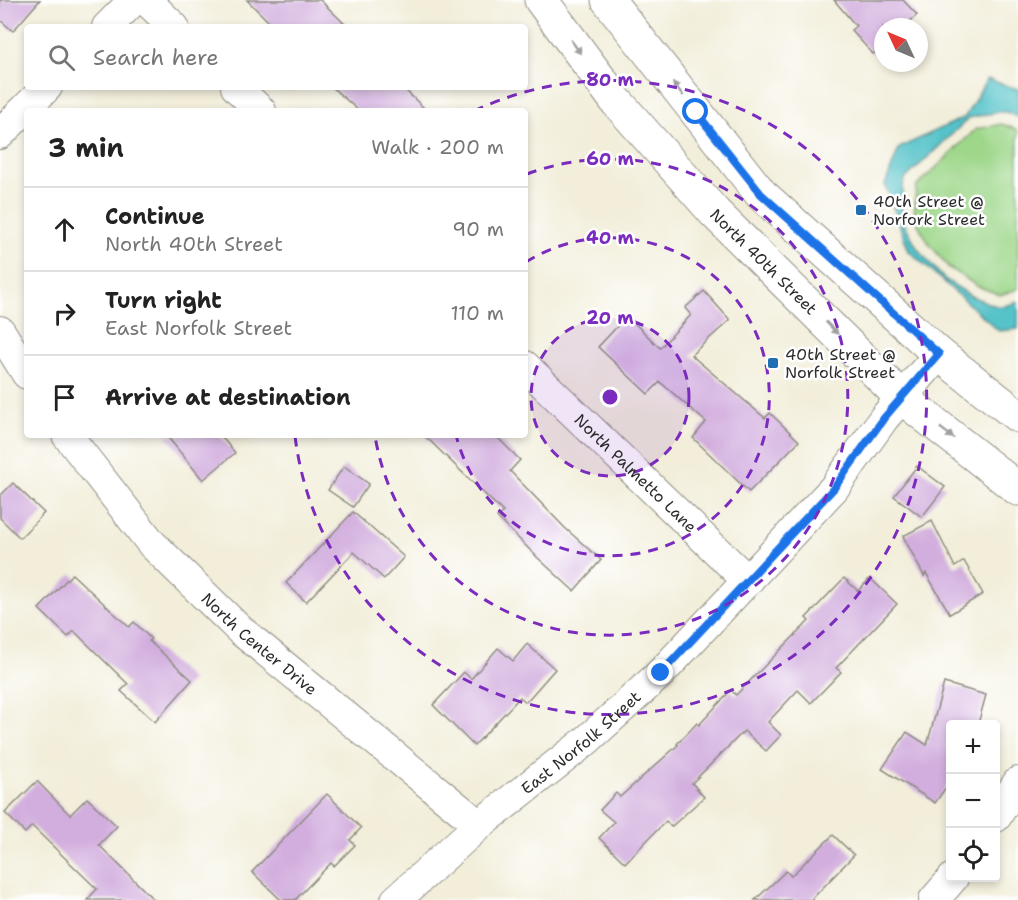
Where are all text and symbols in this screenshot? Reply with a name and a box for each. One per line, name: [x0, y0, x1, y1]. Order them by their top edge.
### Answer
north arrow: [874, 18, 928, 72]
search box: [24, 24, 528, 90]
one-way arrow: [569, 39, 581, 54]
icon: search: [45, 41, 78, 74]
text: Search here: [93, 43, 219, 72]
text: 80 m: [586, 68, 634, 92]
one-way arrow: [672, 81, 684, 96]
route start: [682, 98, 708, 124]
text: 3 min: [48, 130, 124, 165]
text: Walk · 200 m: [371, 134, 504, 160]
text: 60 m: [586, 147, 634, 171]
place label: 40th Street @ Norfork Street: [873, 191, 985, 230]
text: Continue: [105, 202, 205, 231]
marker: 40th Street @ Norfork Street: [854, 203, 868, 217]
street label: North 40th Street: [706, 204, 822, 319]
icon: ahead: [48, 213, 81, 246]
text: 90 m: [452, 216, 504, 242]
text: 40 m: [586, 226, 634, 250]
text: North 40th Street: [105, 231, 283, 257]
text: Turn right: [105, 286, 222, 315]
icon: right: [48, 297, 81, 330]
text: 110 m: [450, 300, 504, 326]
text: 20 m: [586, 306, 634, 330]
text: East Norfolk Street: [105, 315, 292, 341]
one-way arrow: [824, 321, 839, 335]
place label: 40th Street @ Norfolk Street: [785, 344, 896, 383]
marker: 40th Street @ Norfolk Street: [766, 356, 780, 370]
icon: arrive: [48, 381, 81, 414]
text: Arrive at destination: [105, 383, 351, 412]
centre of rings: [600, 387, 620, 407]
street label: North Palmetto Lane: [570, 409, 702, 537]
one-way arrow: [939, 426, 955, 439]
street label: North Center Drive: [197, 588, 322, 699]
route end: [647, 659, 673, 685]
street label: East Norfolk Street: [517, 686, 645, 799]
map controls: [946, 720, 1000, 882]
button: +: [946, 720, 1000, 774]
button: −: [946, 774, 1000, 828]
button: locate: [946, 828, 1000, 882]

